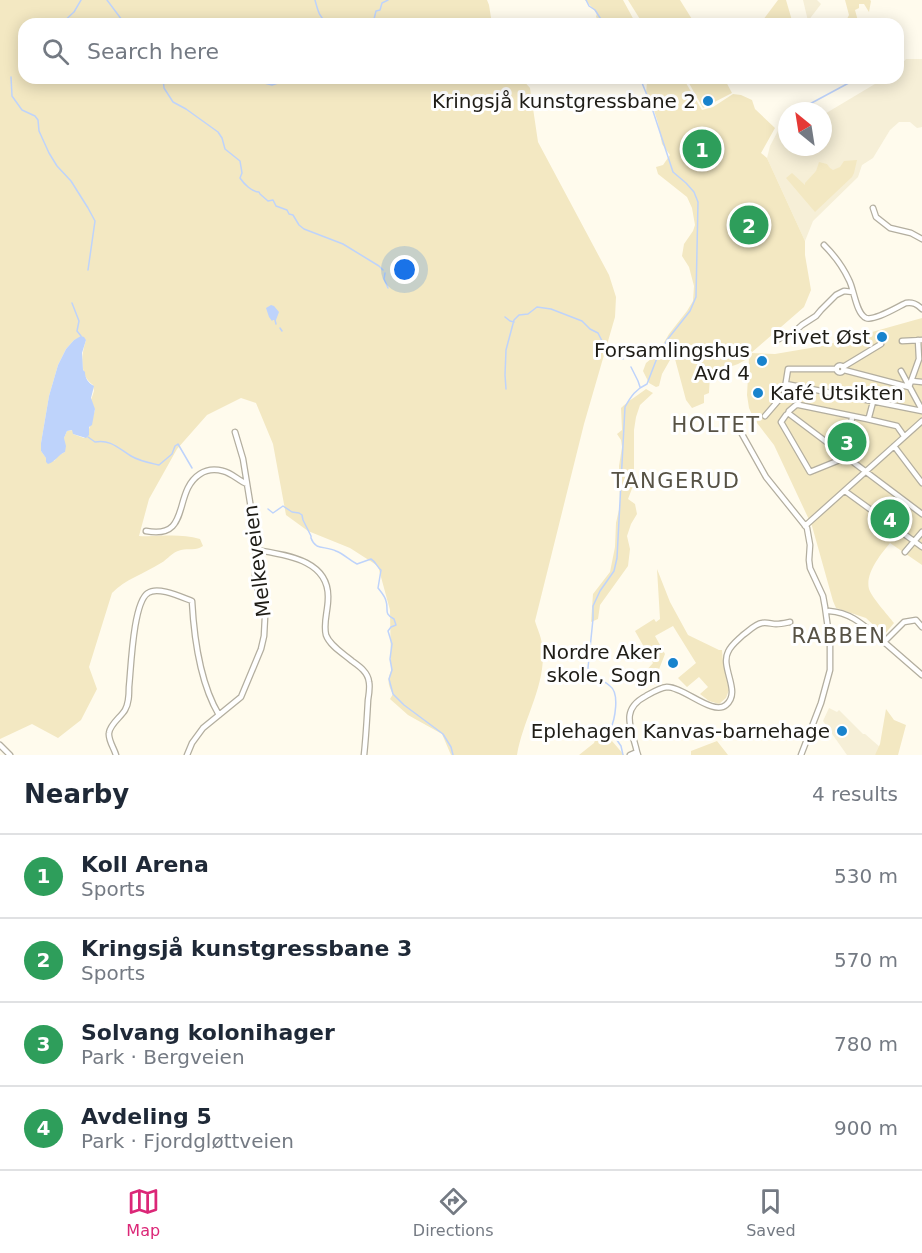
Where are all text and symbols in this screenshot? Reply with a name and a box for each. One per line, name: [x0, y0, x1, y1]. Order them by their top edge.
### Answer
search box: [18, 18, 904, 84]
icon: search: [39, 35, 72, 68]
text: Search here: [87, 39, 219, 64]
place label: Kringsjå kunstgressbane 2: [432, 89, 696, 113]
marker: Kringsjå kunstgressbane 2: [701, 94, 715, 108]
north arrow: [778, 102, 832, 156]
pin: 1: [682, 126, 722, 172]
pin: 2: [730, 202, 768, 248]
your location: [390, 255, 419, 284]
place label: Privet Øst: [772, 325, 870, 349]
marker: Privet Øst: [875, 330, 889, 344]
place label: Forsamlingshus Avd 4: [594, 338, 750, 385]
marker: Forsamlingshus Avd 4: [755, 354, 769, 368]
place label: Kafé Utsikten: [770, 381, 904, 405]
marker: Kafé Utsikten: [751, 386, 765, 400]
district label: HOLTET: [671, 413, 761, 437]
pin: 3: [828, 420, 866, 464]
district label: TANGERUD: [611, 469, 740, 493]
pin: 4: [870, 496, 910, 542]
street label: Melkeveien: [238, 503, 276, 619]
district label: RABBEN: [792, 624, 886, 648]
place label: Nordre Aker skole, Sogn: [542, 640, 662, 687]
marker: Nordre Aker skole, Sogn: [666, 656, 680, 670]
place label: Eplehagen Kanvas-barnehage: [531, 719, 830, 743]
marker: Eplehagen Kanvas-barnehage: [835, 724, 849, 738]
text: Nearby: [24, 779, 129, 809]
text: 4 results: [812, 782, 898, 806]
text: Koll Arena: [81, 852, 209, 877]
text: 1: [37, 864, 50, 888]
text: 530 m: [834, 864, 898, 888]
text: Sports: [81, 877, 145, 901]
text: Kringsjå kunstgressbane 3: [81, 936, 412, 961]
text: 2: [37, 948, 50, 972]
text: 570 m: [834, 948, 898, 972]
text: Sports: [81, 961, 145, 985]
text: Solvang kolonihager: [81, 1020, 335, 1045]
text: 3: [37, 1032, 50, 1056]
text: 780 m: [834, 1032, 898, 1056]
text: Park · Bergveien: [81, 1045, 245, 1069]
text: Avdeling 5: [81, 1104, 212, 1129]
text: 4: [37, 1116, 50, 1140]
text: 900 m: [834, 1116, 898, 1140]
text: Park · Fjordgløttveien: [81, 1129, 294, 1153]
tab: Map: [126, 1185, 160, 1240]
tab: Directions: [413, 1185, 493, 1240]
tab: Saved: [746, 1185, 796, 1240]

